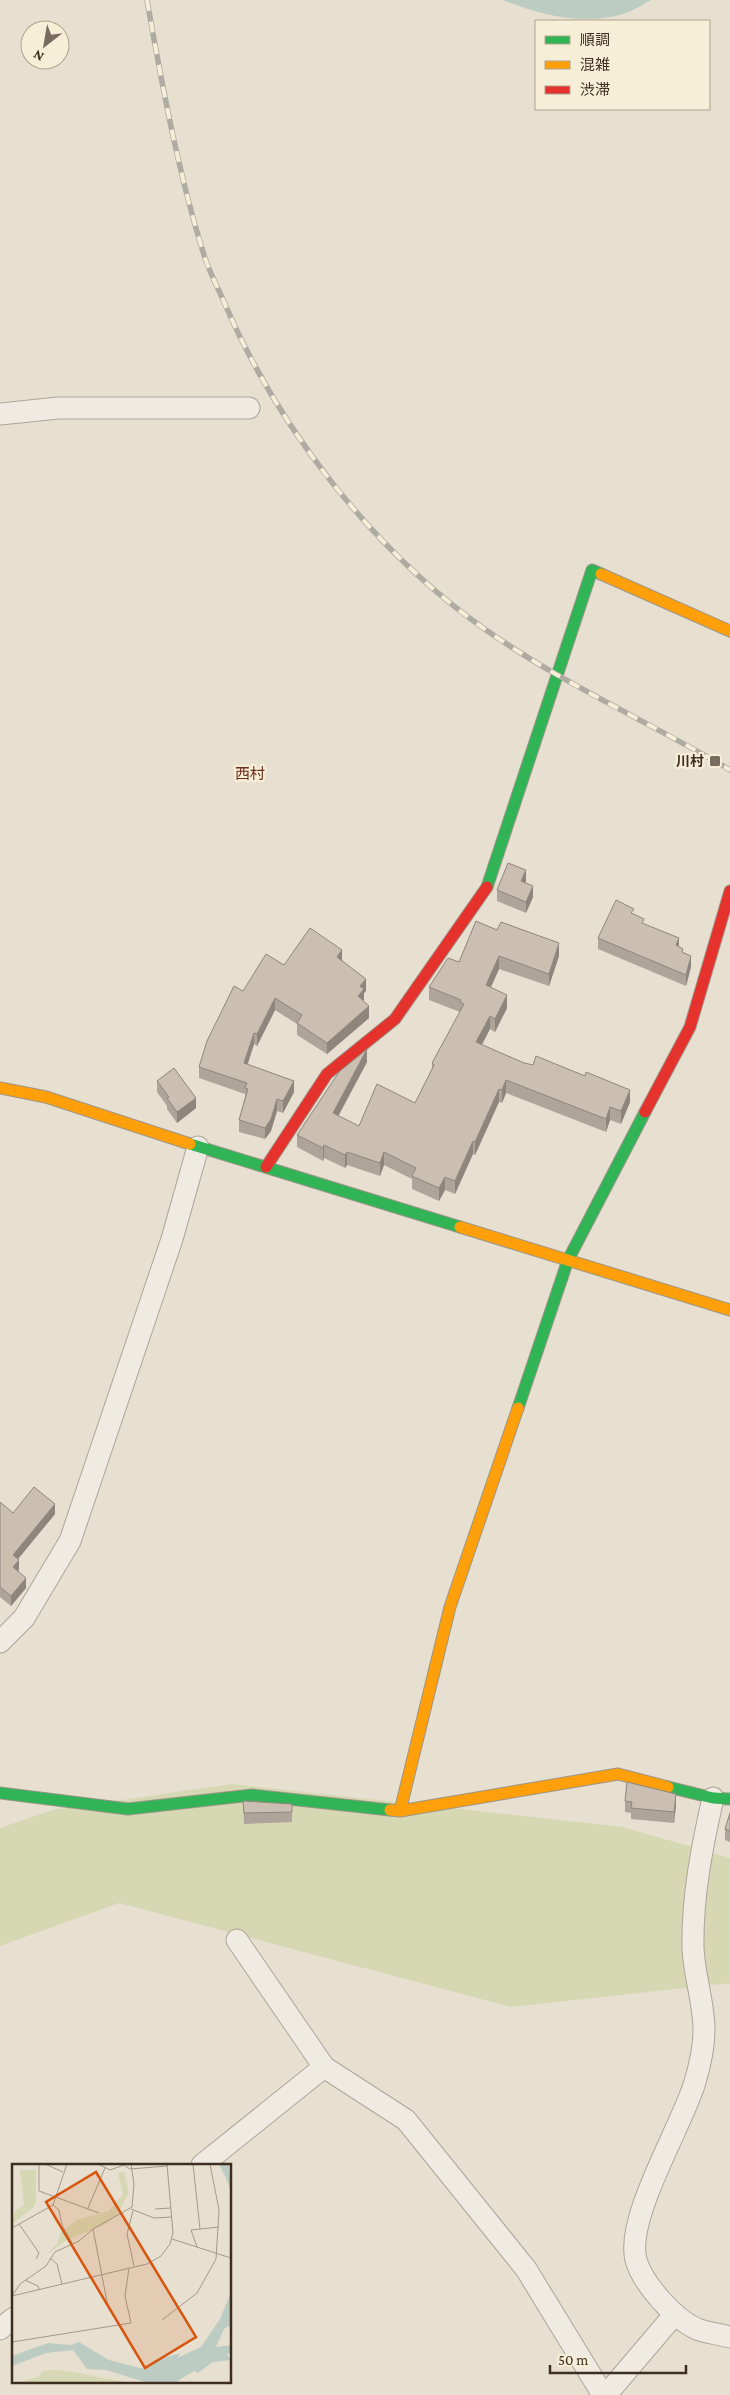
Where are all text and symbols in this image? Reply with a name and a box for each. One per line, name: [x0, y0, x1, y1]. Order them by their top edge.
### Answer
north arrow: [20, 20, 70, 70]
legend: [535, 20, 710, 110]
text: 順調: [580, 32, 610, 48]
text: N: [30, 47, 47, 65]
text: 混雑: [580, 57, 610, 73]
text: 渋滞: [580, 82, 610, 98]
place label: 川村: [676, 753, 704, 769]
marker: 川村: [708, 754, 722, 768]
district label: 西村: [235, 765, 265, 782]
inset map: [12, 2164, 231, 2382]
scale bar: [550, 2342, 686, 2374]
text: 50 m: [558, 2352, 588, 2368]

